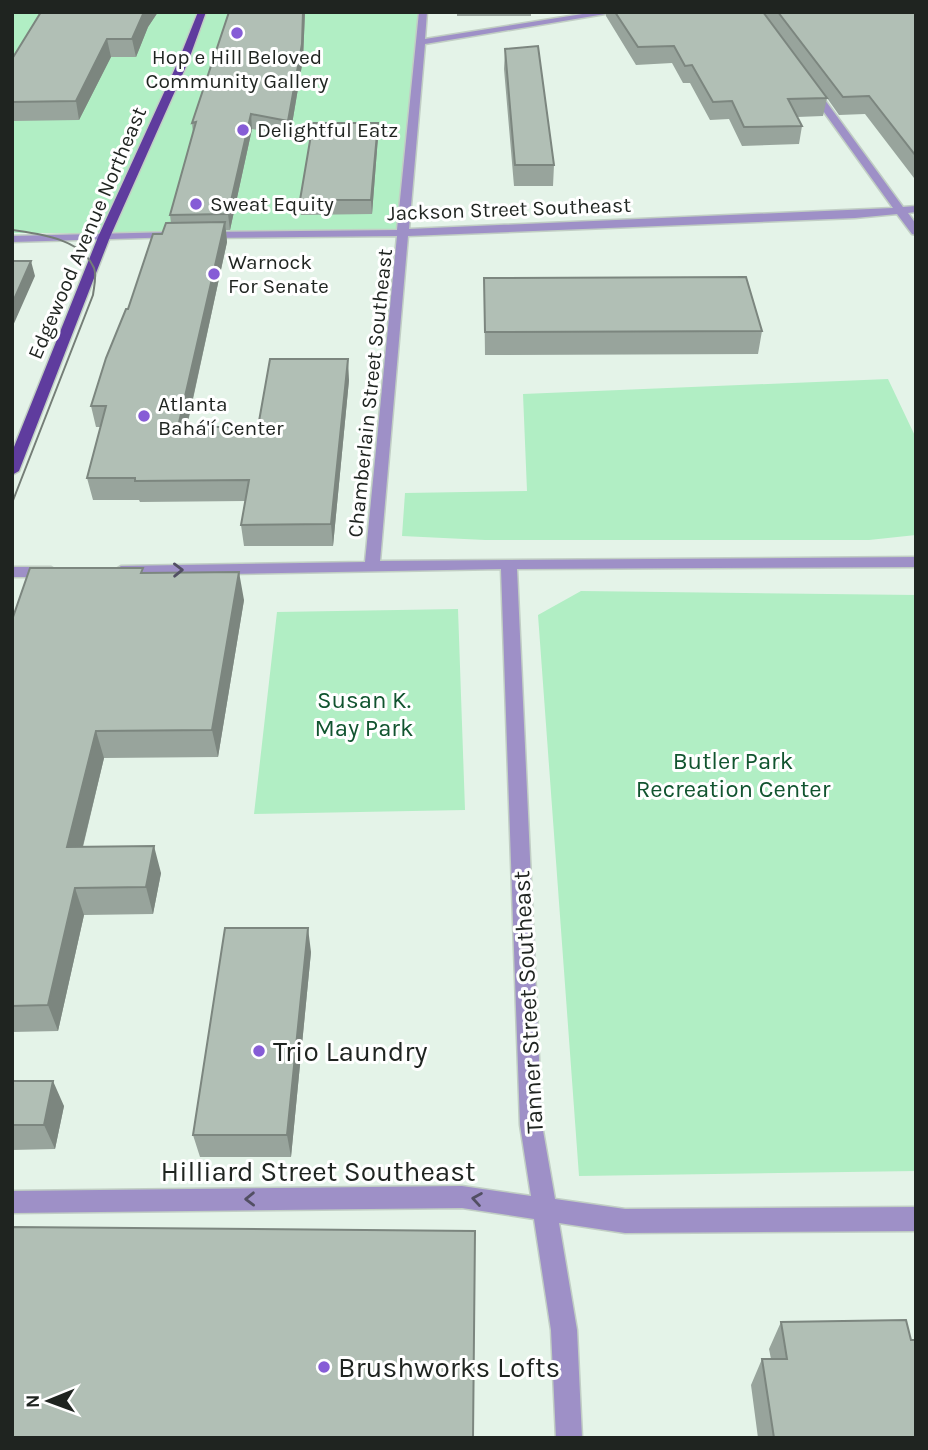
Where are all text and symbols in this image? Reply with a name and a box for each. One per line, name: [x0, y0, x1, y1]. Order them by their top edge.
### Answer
marker: Hop e Hill Beloved Community Gallery: [229, 25, 245, 41]
place label: Hop e Hill Beloved Community Gallery: [146, 45, 329, 93]
street label: Edgewood Avenue Northeast: [23, 103, 151, 363]
place label: Delightful Eatz: [257, 118, 398, 142]
marker: Delightful Eatz: [235, 122, 251, 138]
place label: Sweat Equity: [210, 192, 334, 216]
street label: Jackson Street Southeast: [387, 193, 632, 225]
marker: Sweat Equity: [188, 196, 204, 212]
street label: Chamberlain Street Southeast: [343, 247, 397, 539]
place label: Warnock For Senate: [228, 250, 329, 298]
marker: Warnock For Senate: [206, 266, 222, 282]
place label: Atlanta Bahá'í Center: [158, 392, 284, 440]
marker: Atlanta Bahá'í Center: [136, 408, 152, 424]
one-way arrow: [174, 562, 184, 578]
park label: Susan K. May Park: [314, 686, 414, 742]
park label: Butler Park Recreation Center: [636, 747, 831, 803]
street label: Tanner Street Southeast: [507, 870, 549, 1134]
place label: Trio Laundry: [273, 1035, 428, 1068]
marker: Trio Laundry: [251, 1043, 267, 1059]
street label: Hilliard Street Southeast: [160, 1155, 476, 1188]
one-way arrow: [244, 1191, 255, 1207]
one-way arrow: [472, 1192, 483, 1207]
place label: Brushworks Lofts: [338, 1351, 560, 1384]
marker: Brushworks Lofts: [316, 1359, 332, 1375]
north arrow: [14, 1366, 84, 1436]
text: N: [22, 1394, 44, 1408]

